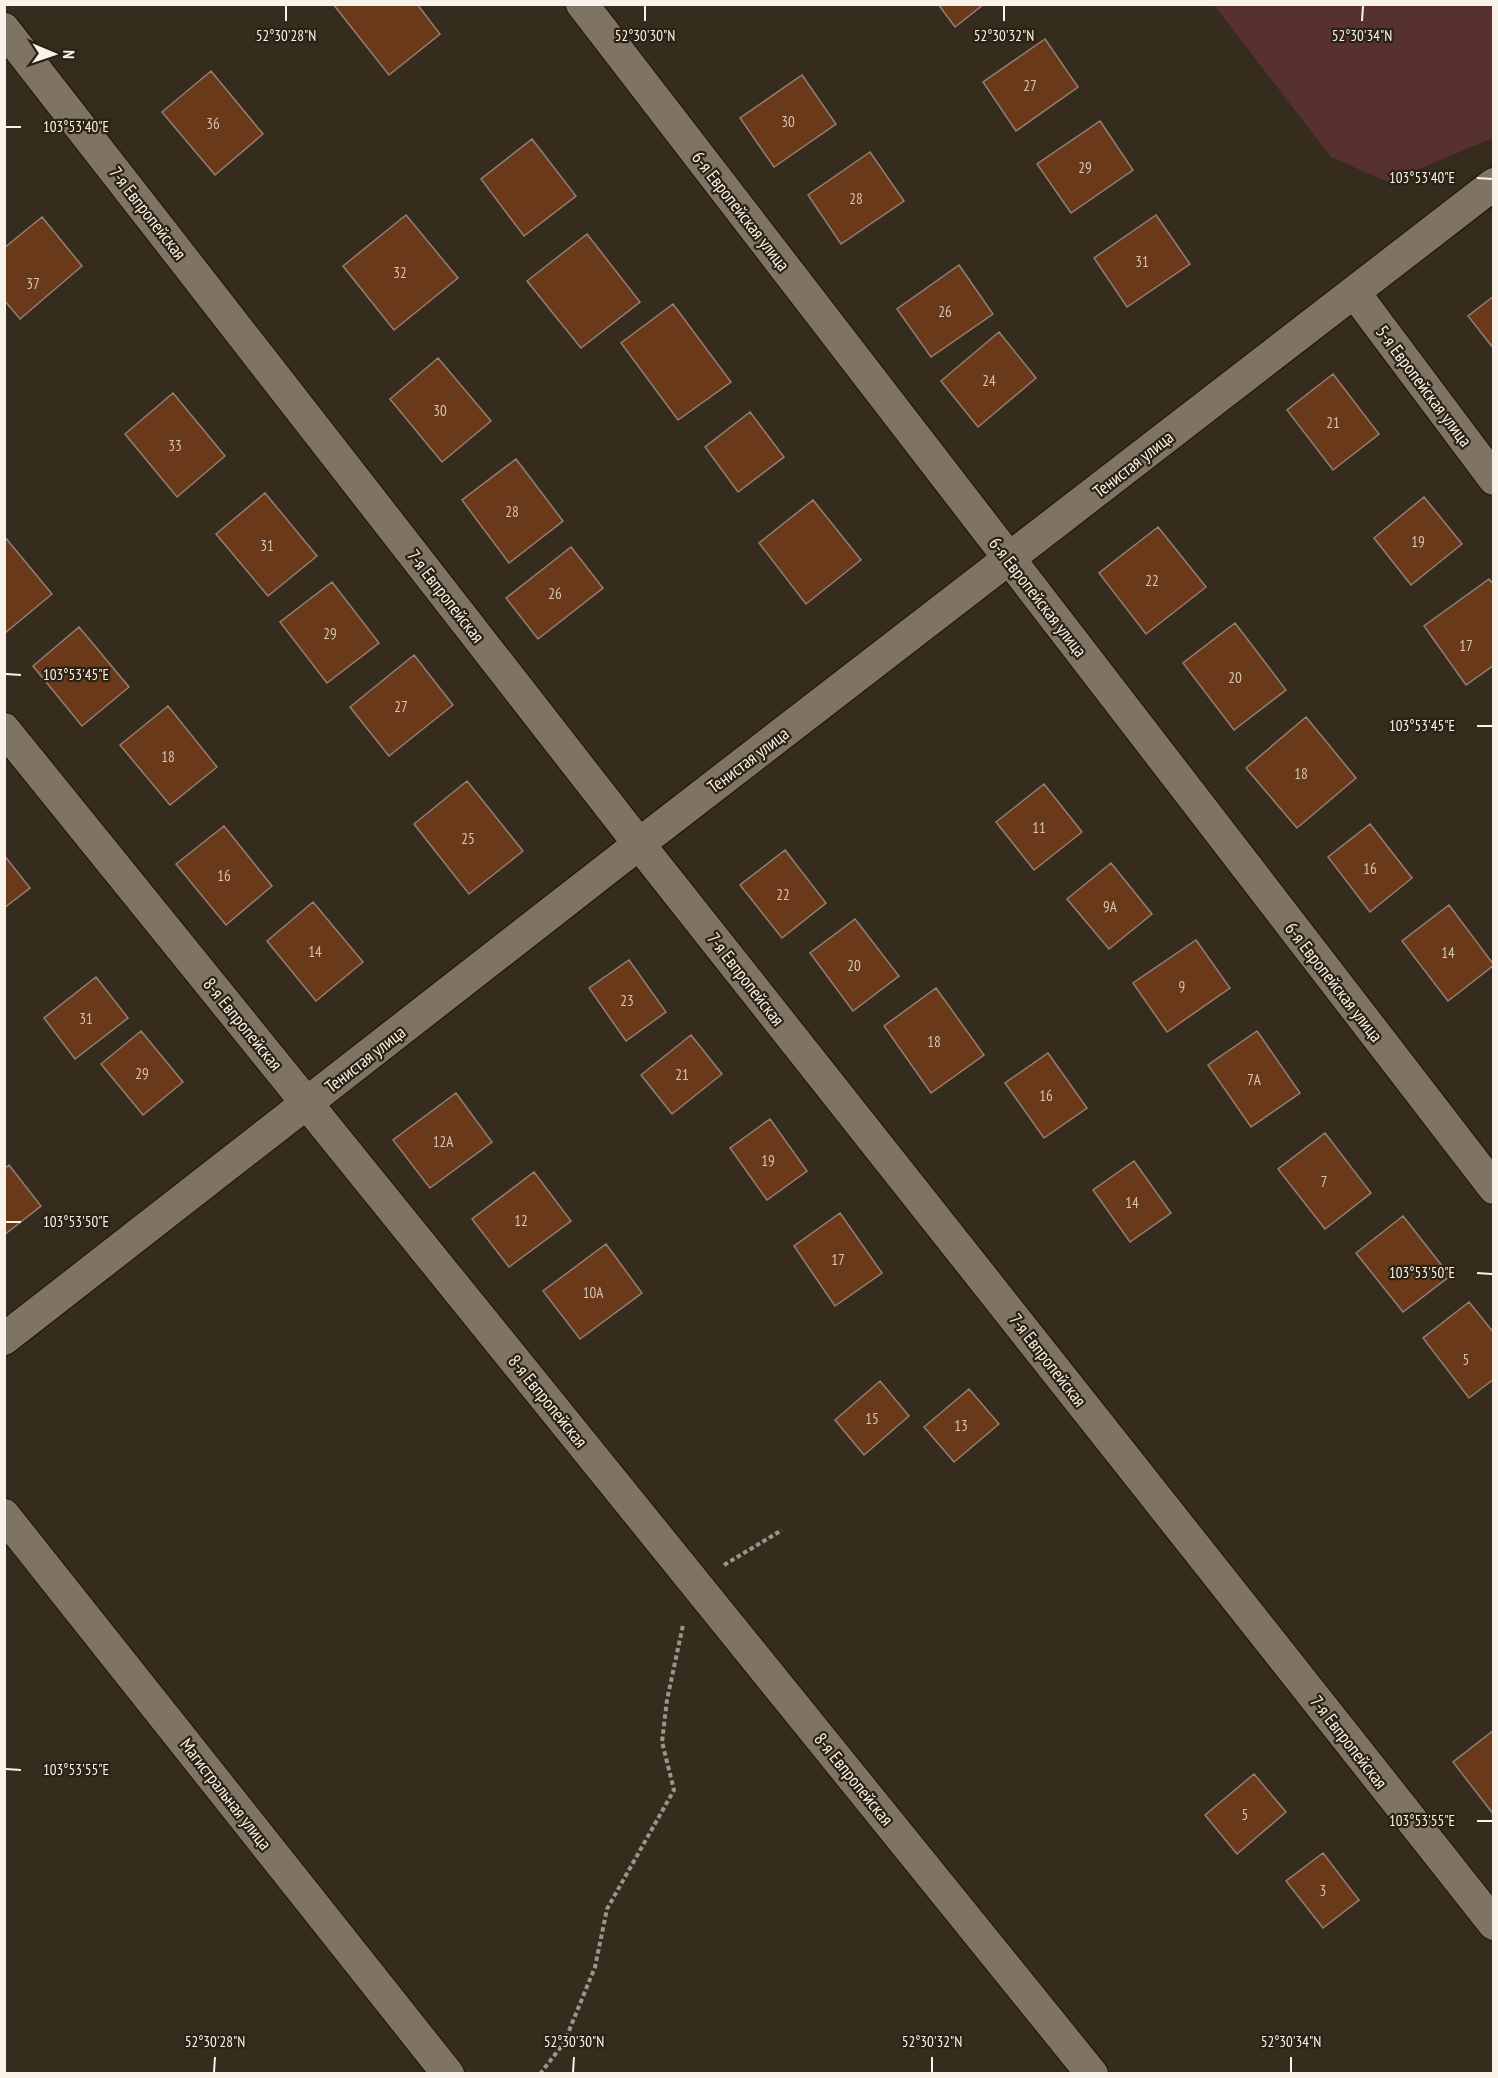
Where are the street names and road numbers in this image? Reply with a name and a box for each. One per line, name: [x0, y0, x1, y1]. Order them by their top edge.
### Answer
street label: 6-я Европейская улица: [687, 146, 795, 276]
street label: 7-я Евпропейская: [104, 162, 192, 264]
street label: 5-я Европейская улица: [1371, 321, 1477, 451]
street label: Тенистая улица: [1088, 425, 1178, 503]
street label: 6-я Европейская улица: [984, 532, 1092, 662]
street label: 7-я Евпропейская: [402, 545, 490, 647]
street label: Тенистая улица: [703, 722, 793, 798]
street label: 6-я Европейская улица: [1280, 917, 1388, 1047]
street label: 7-я Евпропейская: [702, 928, 790, 1030]
street label: 8-я Евпропейская: [198, 973, 288, 1075]
street label: Тенистая улица: [320, 1020, 410, 1098]
street label: 7-я Евпропейская: [1004, 1309, 1092, 1411]
street label: 8-я Евпропейская: [503, 1350, 593, 1452]
street label: 7-я Евпропейская: [1305, 1691, 1393, 1793]
street label: 8-я Евпропейская: [809, 1728, 899, 1830]
street label: Магистральная улица: [175, 1733, 277, 1855]

